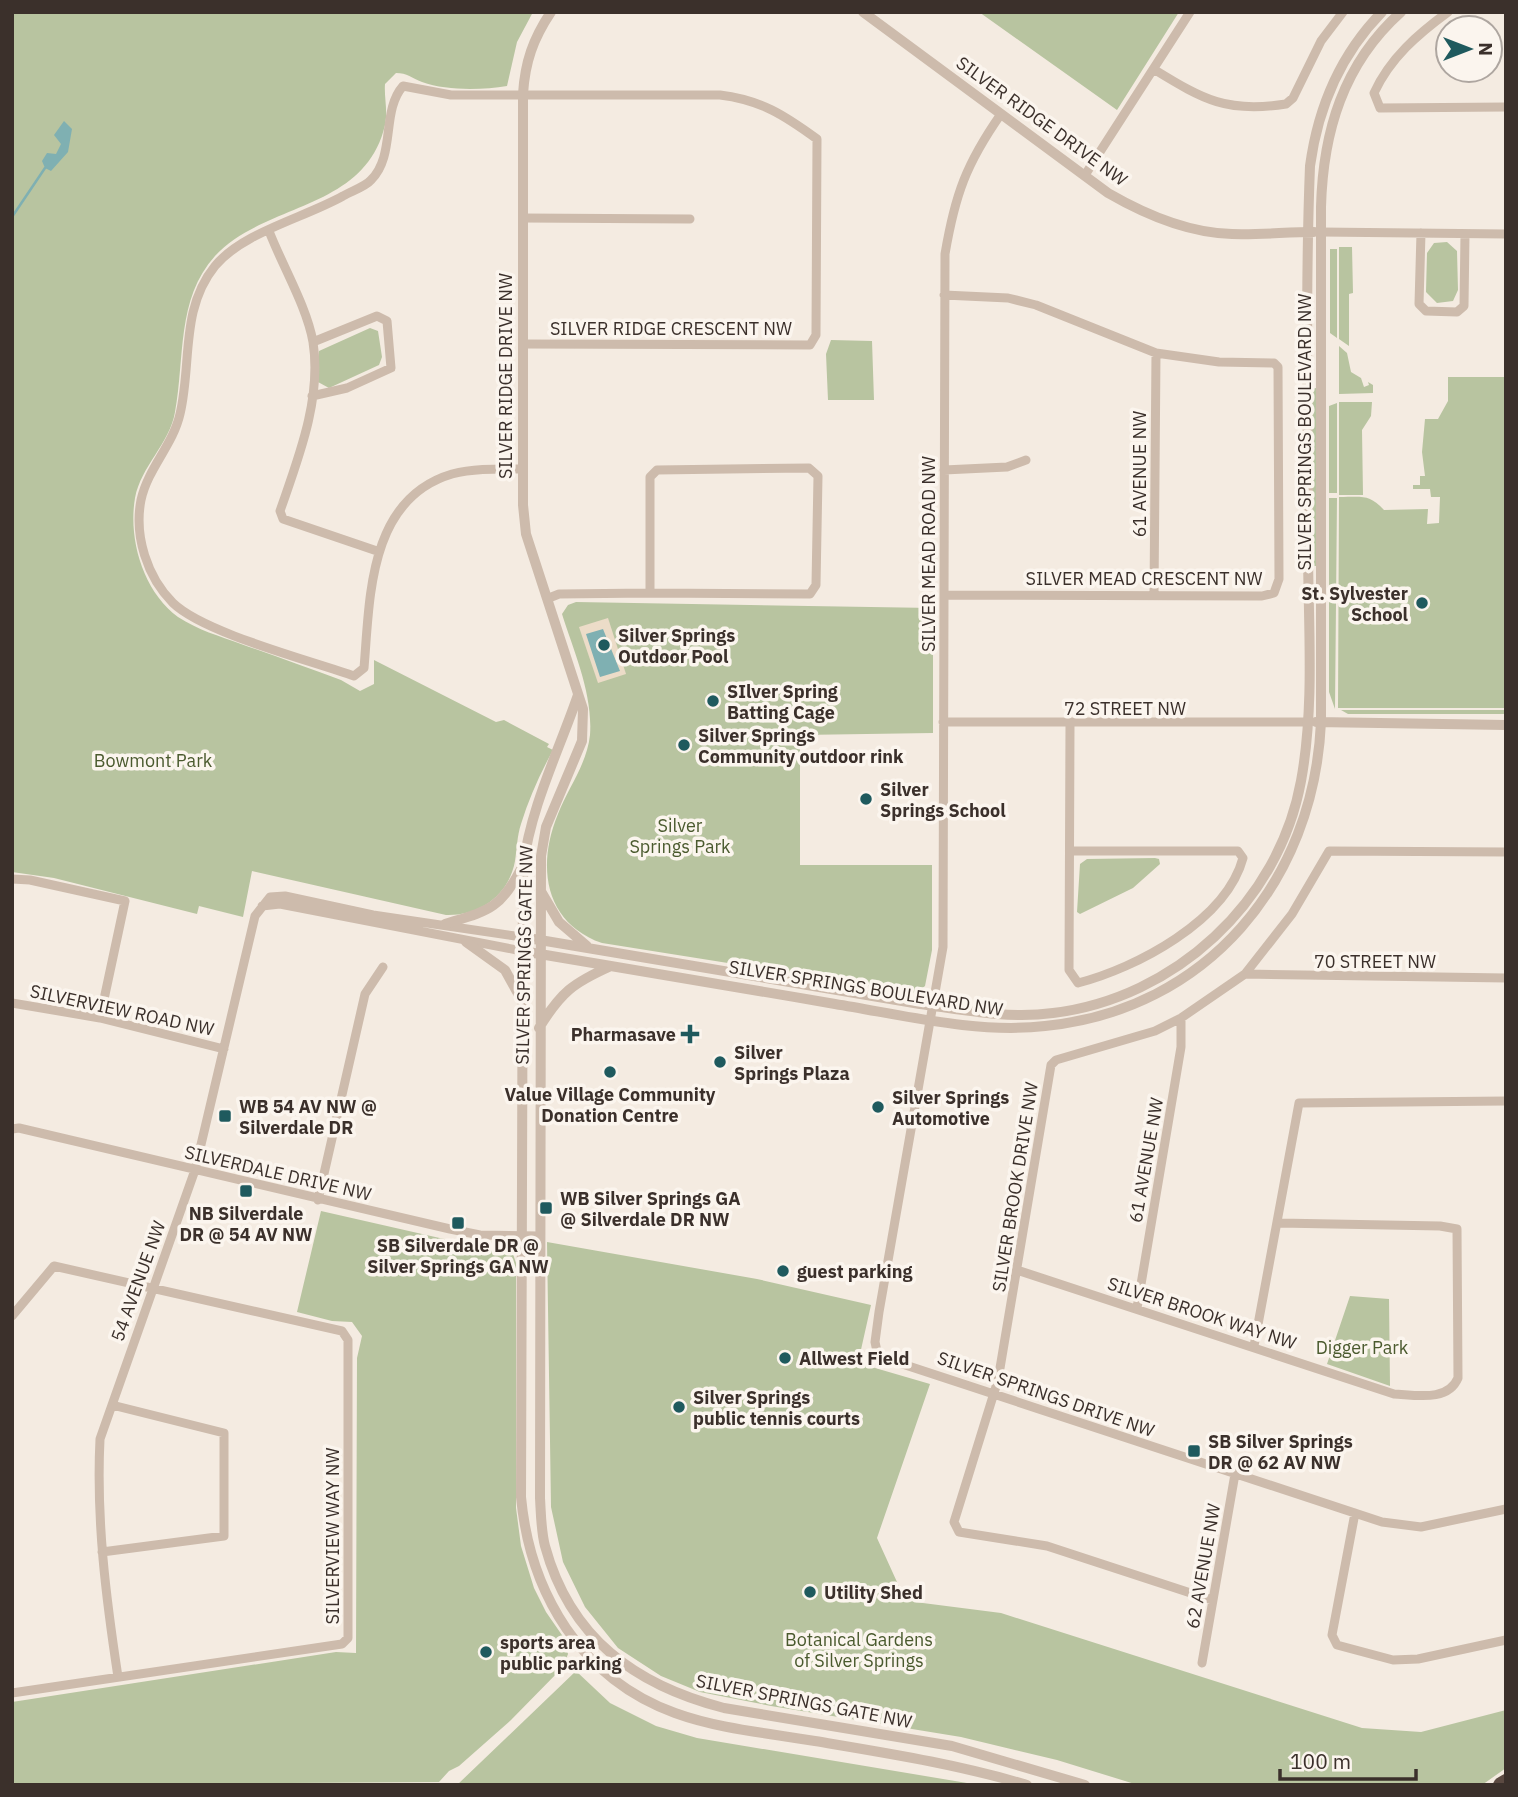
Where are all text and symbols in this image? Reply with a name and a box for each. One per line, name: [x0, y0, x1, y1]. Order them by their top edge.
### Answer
north arrow: [1434, 14, 1504, 84]
text: N: [1474, 42, 1498, 56]
street label: SILVER RIDGE DRIVE NW: [952, 51, 1132, 191]
street label: SILVER RIDGE DRIVE NW: [494, 273, 517, 479]
street label: SILVER SPRINGS BOULEVARD NW: [1293, 293, 1316, 571]
street label: SILVER RIDGE CRESCENT NW: [550, 317, 792, 340]
street label: 61 AVENUE NW: [1128, 411, 1151, 537]
street label: SILVER MEAD ROAD NW: [917, 456, 940, 652]
street label: SILVER MEAD CRESCENT NW: [1025, 567, 1263, 590]
place label: St. Sylvester School: [1301, 582, 1409, 626]
marker: St. Sylvester School: [1414, 595, 1430, 611]
place label: Silver Springs Outdoor Pool: [618, 624, 735, 668]
marker: Silver Springs Outdoor Pool: [596, 637, 612, 653]
place label: SIlver Spring Batting Cage: [727, 680, 838, 724]
marker: SIlver Spring Batting Cage: [705, 693, 721, 709]
street label: 72 STREET NW: [1064, 697, 1186, 720]
place label: Silver Springs Community outdoor rink: [698, 724, 904, 768]
marker: Silver Springs Community outdoor rink: [676, 737, 692, 753]
park label: Bowmont Park: [94, 749, 213, 772]
place label: Silver Springs School: [880, 778, 1006, 822]
marker: Silver Springs School: [858, 791, 874, 807]
park label: Silver Springs Park: [629, 814, 731, 858]
street label: SILVER SPRINGS GATE NW: [511, 845, 537, 1065]
street label: 70 STREET NW: [1314, 950, 1436, 973]
street label: SILVER SPRINGS BOULEVARD NW: [727, 955, 1005, 1021]
street label: SILVERVIEW ROAD NW: [28, 979, 216, 1041]
place label: Pharmasave: [571, 1023, 676, 1046]
marker: Pharmasave: [682, 1026, 698, 1042]
place label: Silver Springs Plaza: [734, 1041, 850, 1085]
marker: Silver Springs Plaza: [712, 1054, 728, 1070]
marker: Value Village Community Donation Centre: [602, 1064, 618, 1080]
street label: SILVER BROOK DRIVE NW: [987, 1080, 1043, 1294]
place label: Value Village Community Donation Centre: [505, 1083, 716, 1127]
place label: Silver Springs Automotive: [892, 1086, 1009, 1130]
place label: WB 54 AV NW @ Silverdale DR: [239, 1095, 377, 1139]
street label: 61 AVENUE NW: [1124, 1096, 1168, 1224]
marker: Silver Springs Automotive: [870, 1099, 886, 1115]
marker: WB 54 AV NW @ Silverdale DR: [217, 1108, 233, 1124]
street label: SILVERDALE DRIVE NW: [182, 1140, 374, 1206]
marker: NB Silverdale DR @ 54 AV NW: [238, 1183, 254, 1199]
place label: WB Silver Springs GA @ Silverdale DR NW: [560, 1187, 741, 1231]
marker: WB Silver Springs GA @ Silverdale DR NW: [538, 1200, 554, 1216]
place label: NB Silverdale DR @ 54 AV NW: [179, 1202, 313, 1246]
marker: SB Silverdale DR @ Silver Springs GA NW: [450, 1215, 466, 1231]
street label: 54 AVENUE NW: [106, 1218, 170, 1344]
place label: SB Silverdale DR @ Silver Springs GA NW: [367, 1234, 549, 1278]
place label: guest parking: [797, 1260, 912, 1283]
marker: guest parking: [775, 1263, 791, 1279]
street label: SILVER BROOK WAY NW: [1105, 1272, 1299, 1354]
park label: Digger Park: [1316, 1336, 1409, 1359]
street label: SILVER SPRINGS DRIVE NW: [934, 1346, 1158, 1442]
place label: Allwest Field: [799, 1347, 909, 1370]
marker: Allwest Field: [777, 1350, 793, 1366]
place label: Silver Springs public tennis courts: [693, 1386, 860, 1430]
marker: Silver Springs public tennis courts: [671, 1399, 687, 1415]
place label: SB Silver Springs DR @ 62 AV NW: [1208, 1430, 1353, 1474]
marker: SB Silver Springs DR @ 62 AV NW: [1186, 1443, 1202, 1459]
street label: SILVERVIEW WAY NW: [321, 1447, 344, 1625]
street label: 62 AVENUE NW: [1181, 1502, 1225, 1630]
place label: Utility Shed: [824, 1581, 923, 1604]
marker: Utility Shed: [802, 1584, 818, 1600]
park label: Botanical Gardens of Silver Springs: [785, 1628, 933, 1672]
place label: sports area public parking: [500, 1631, 621, 1675]
marker: sports area public parking: [478, 1644, 494, 1660]
street label: SILVER SPRINGS GATE NW: [694, 1669, 914, 1733]
scale bar: [1280, 1738, 1416, 1782]
text: 100 m: [1290, 1747, 1351, 1775]

